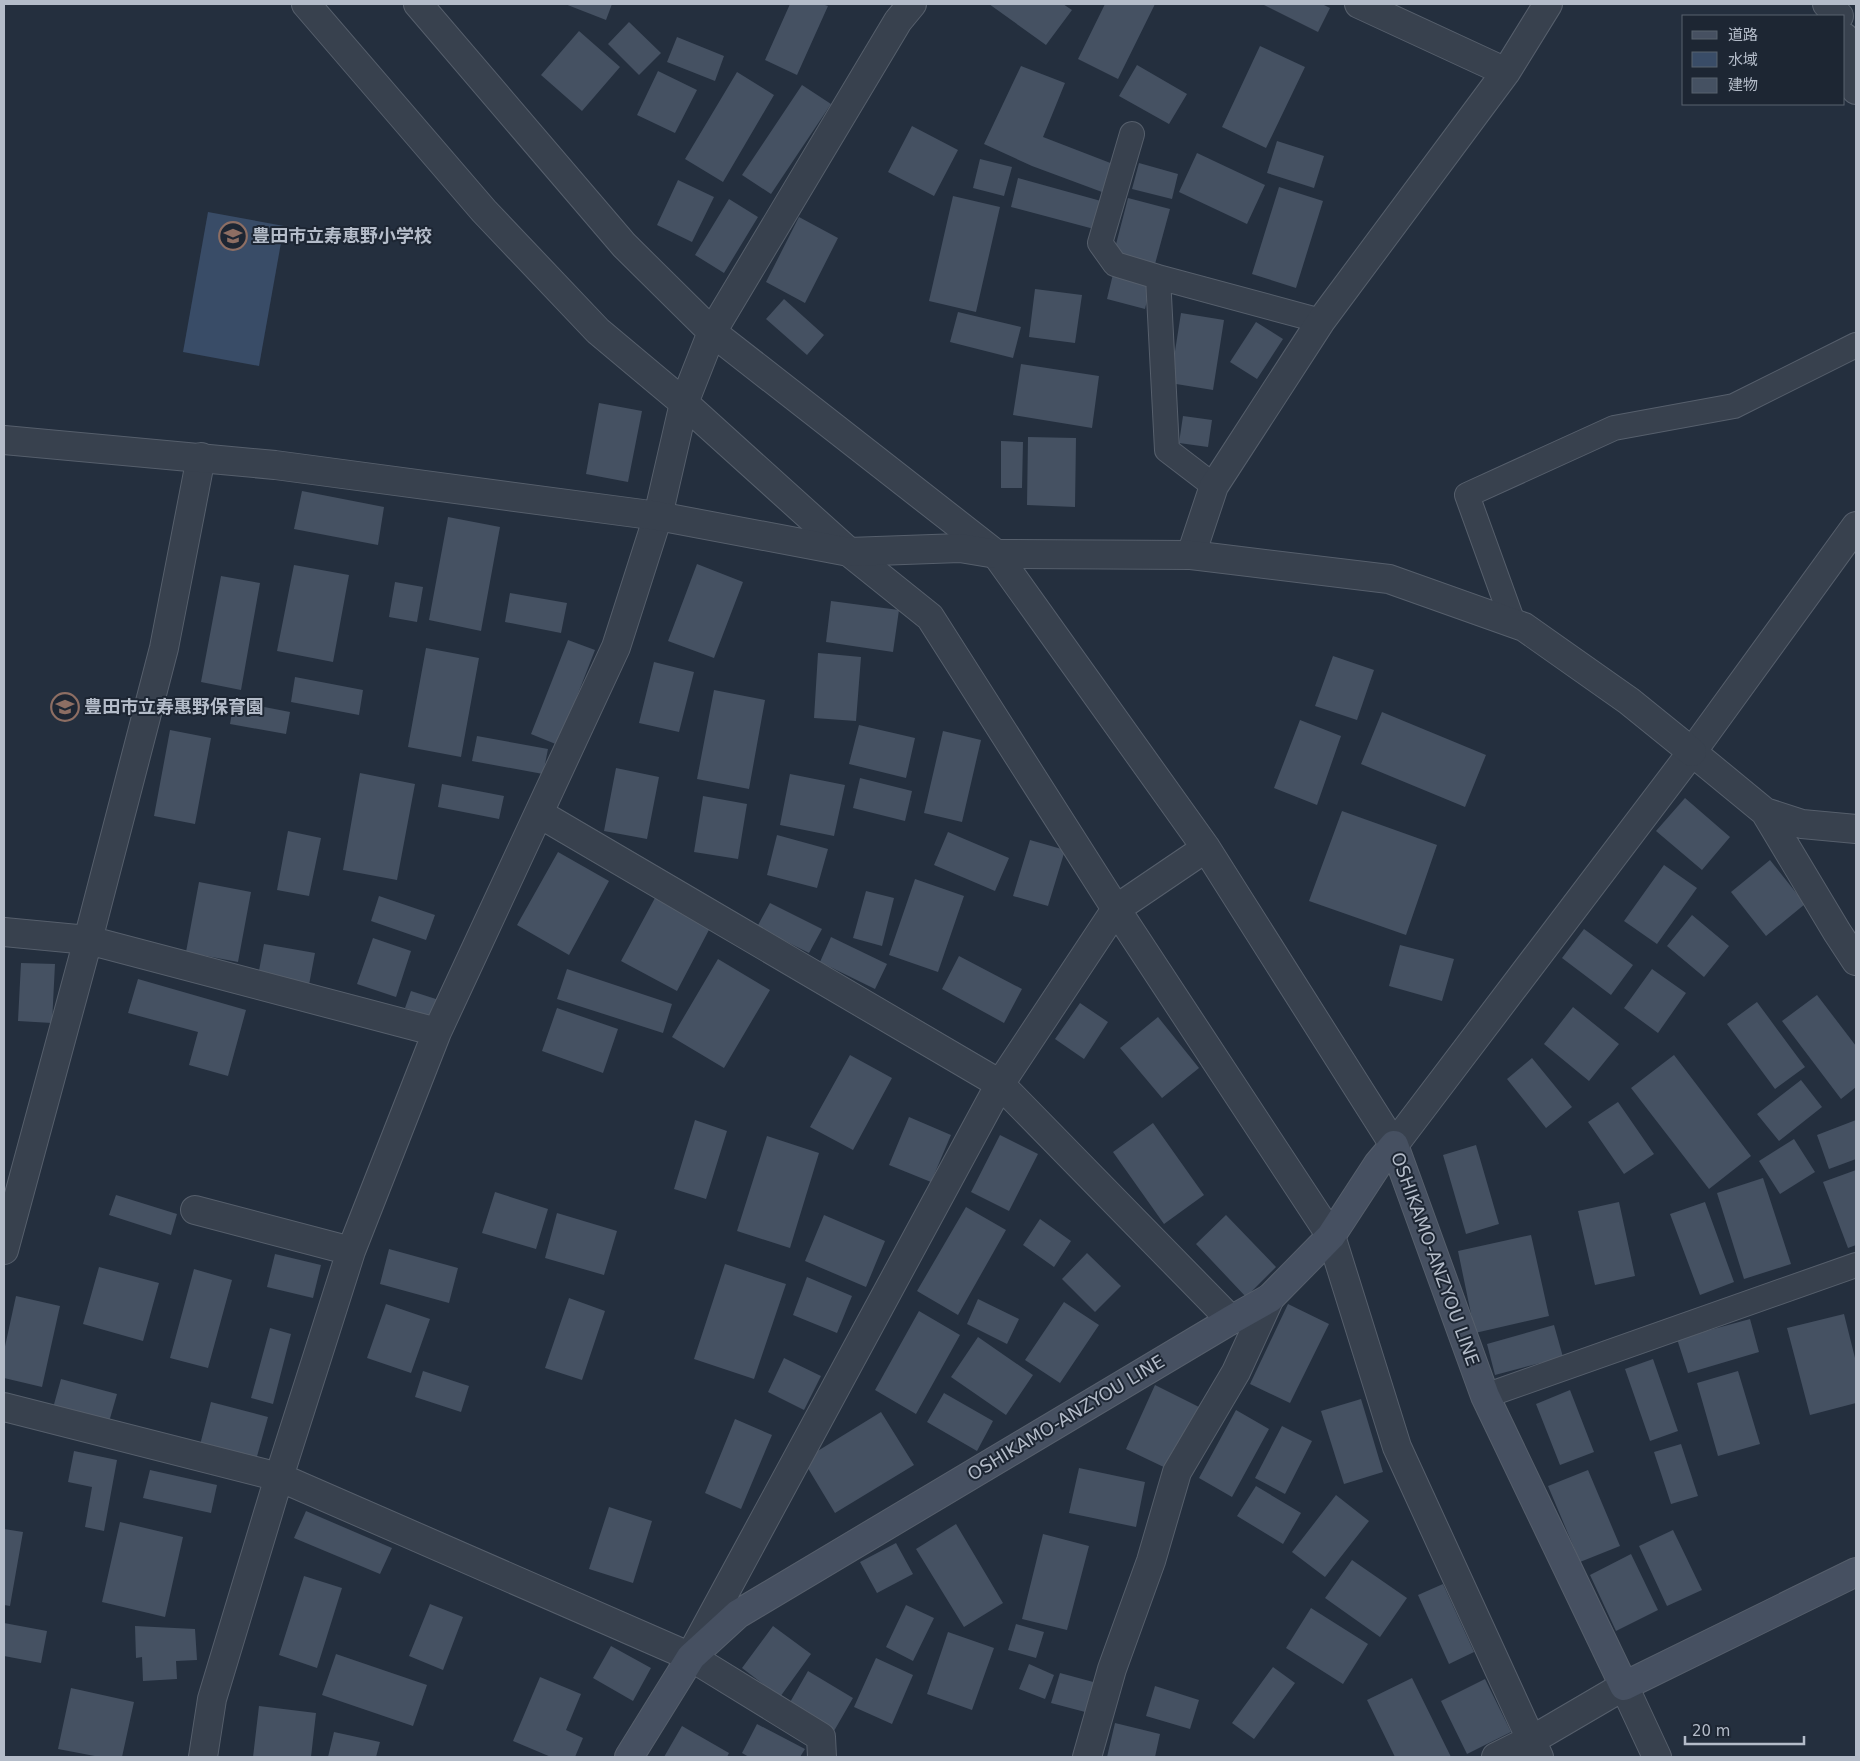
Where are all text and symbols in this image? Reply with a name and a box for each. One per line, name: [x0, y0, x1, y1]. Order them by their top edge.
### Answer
legend: [1682, 15, 1845, 105]
text: 道路: [1728, 26, 1758, 44]
text: 水域: [1728, 51, 1758, 69]
text: 建物: [1728, 76, 1758, 94]
school or university icon: 豊田市立寿恵野小学校: [218, 221, 248, 251]
place label: 豊田市立寿恵野小学校: [252, 225, 432, 246]
school or university icon: 豊田市立寿惠野保育園: [50, 692, 80, 722]
place label: 豊田市立寿惠野保育園: [84, 696, 264, 717]
street label: OSHIKAMO-ANZYOU LINE: [1387, 1149, 1484, 1369]
street label: OSHIKAMO-ANZYOU LINE: [964, 1350, 1168, 1485]
scale bar: [1685, 1714, 1804, 1746]
text: 20 m: [1692, 1722, 1730, 1740]

